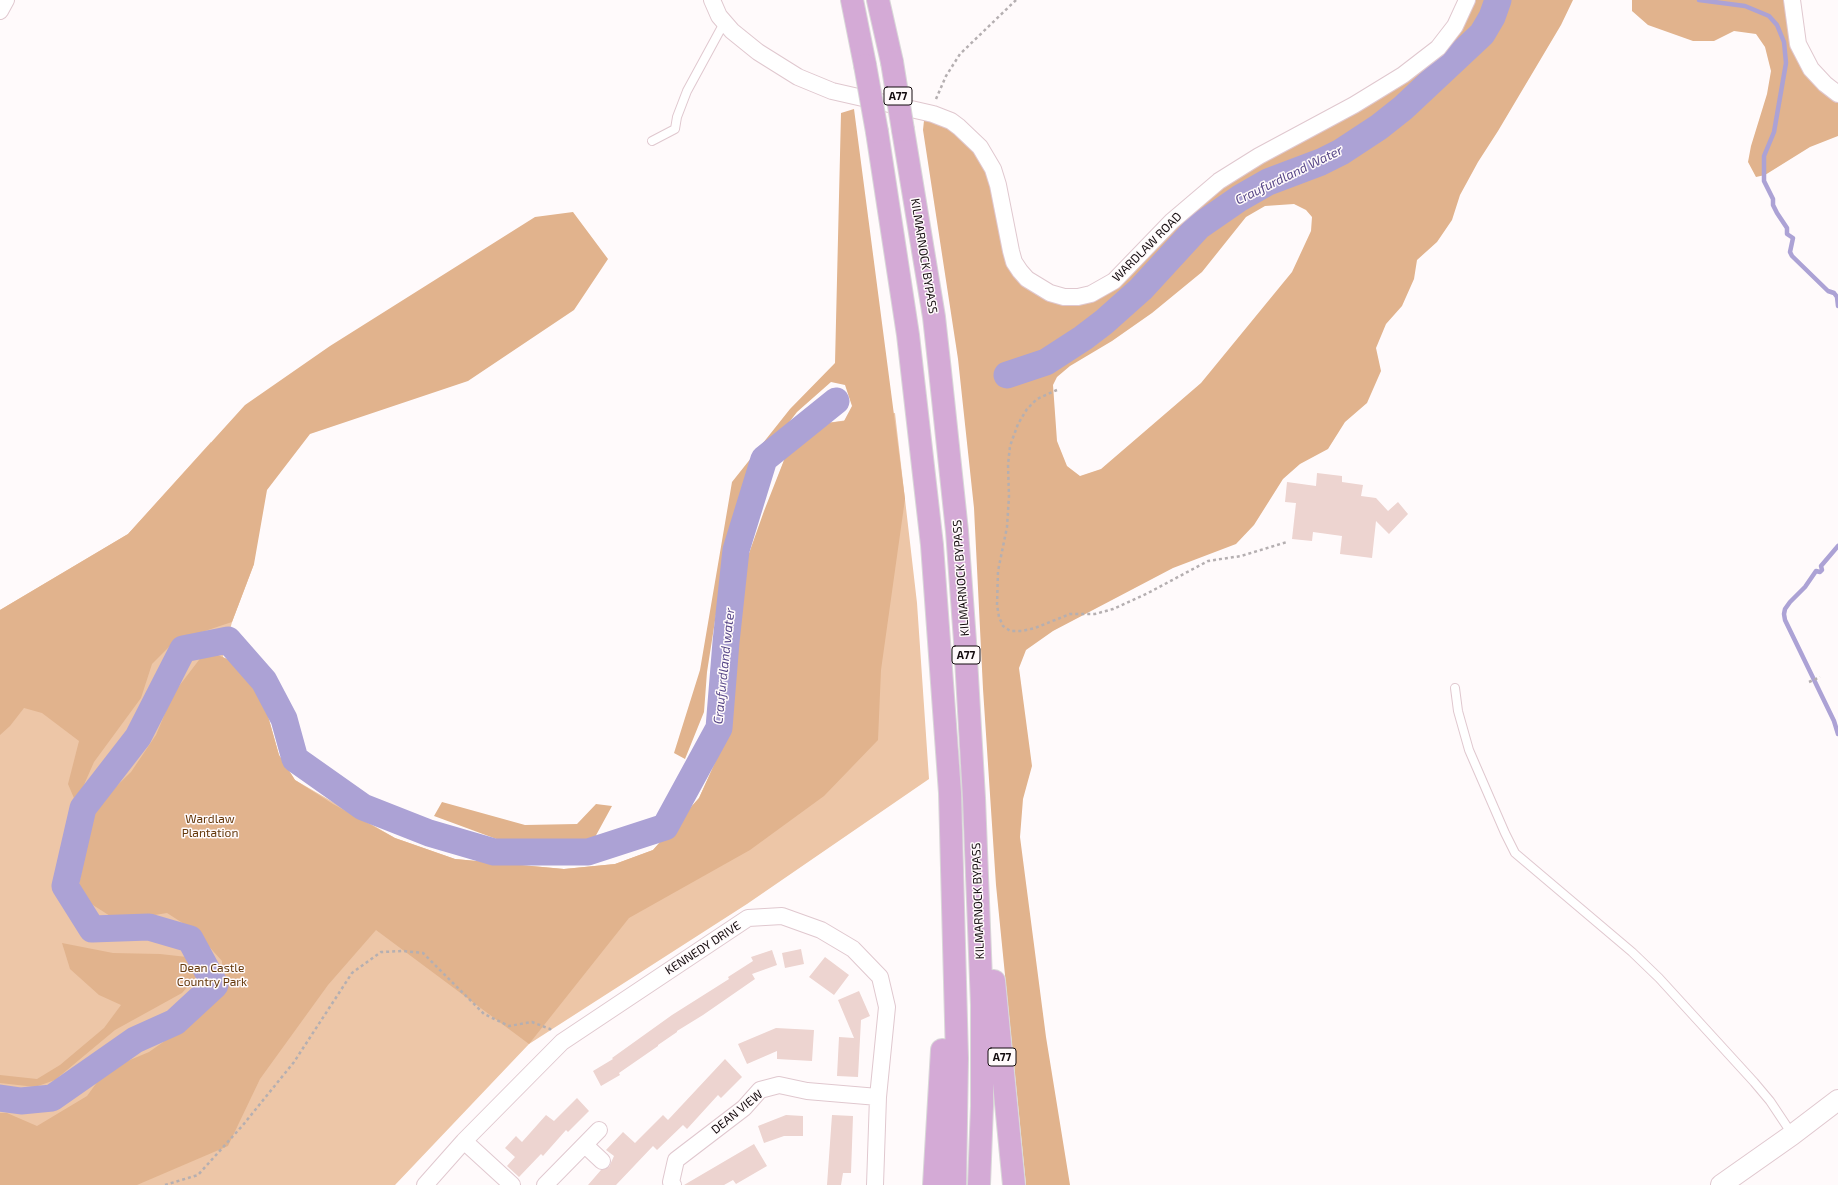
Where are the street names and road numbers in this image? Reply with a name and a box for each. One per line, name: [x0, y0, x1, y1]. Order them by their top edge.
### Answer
road number: A77: [884, 87, 912, 105]
street label: KILMARNOCK BYPASS: [908, 197, 940, 315]
street label: WARDLAW ROAD: [1109, 209, 1185, 285]
street label: KILMARNOCK BYPASS: [950, 519, 972, 637]
road number: A77: [952, 646, 980, 664]
street label: KILMARNOCK BYPASS: [969, 842, 987, 960]
street label: KENNEDY DRIVE: [663, 918, 743, 978]
road number: A77: [988, 1048, 1016, 1066]
street label: DEAN VIEW: [708, 1087, 766, 1137]

